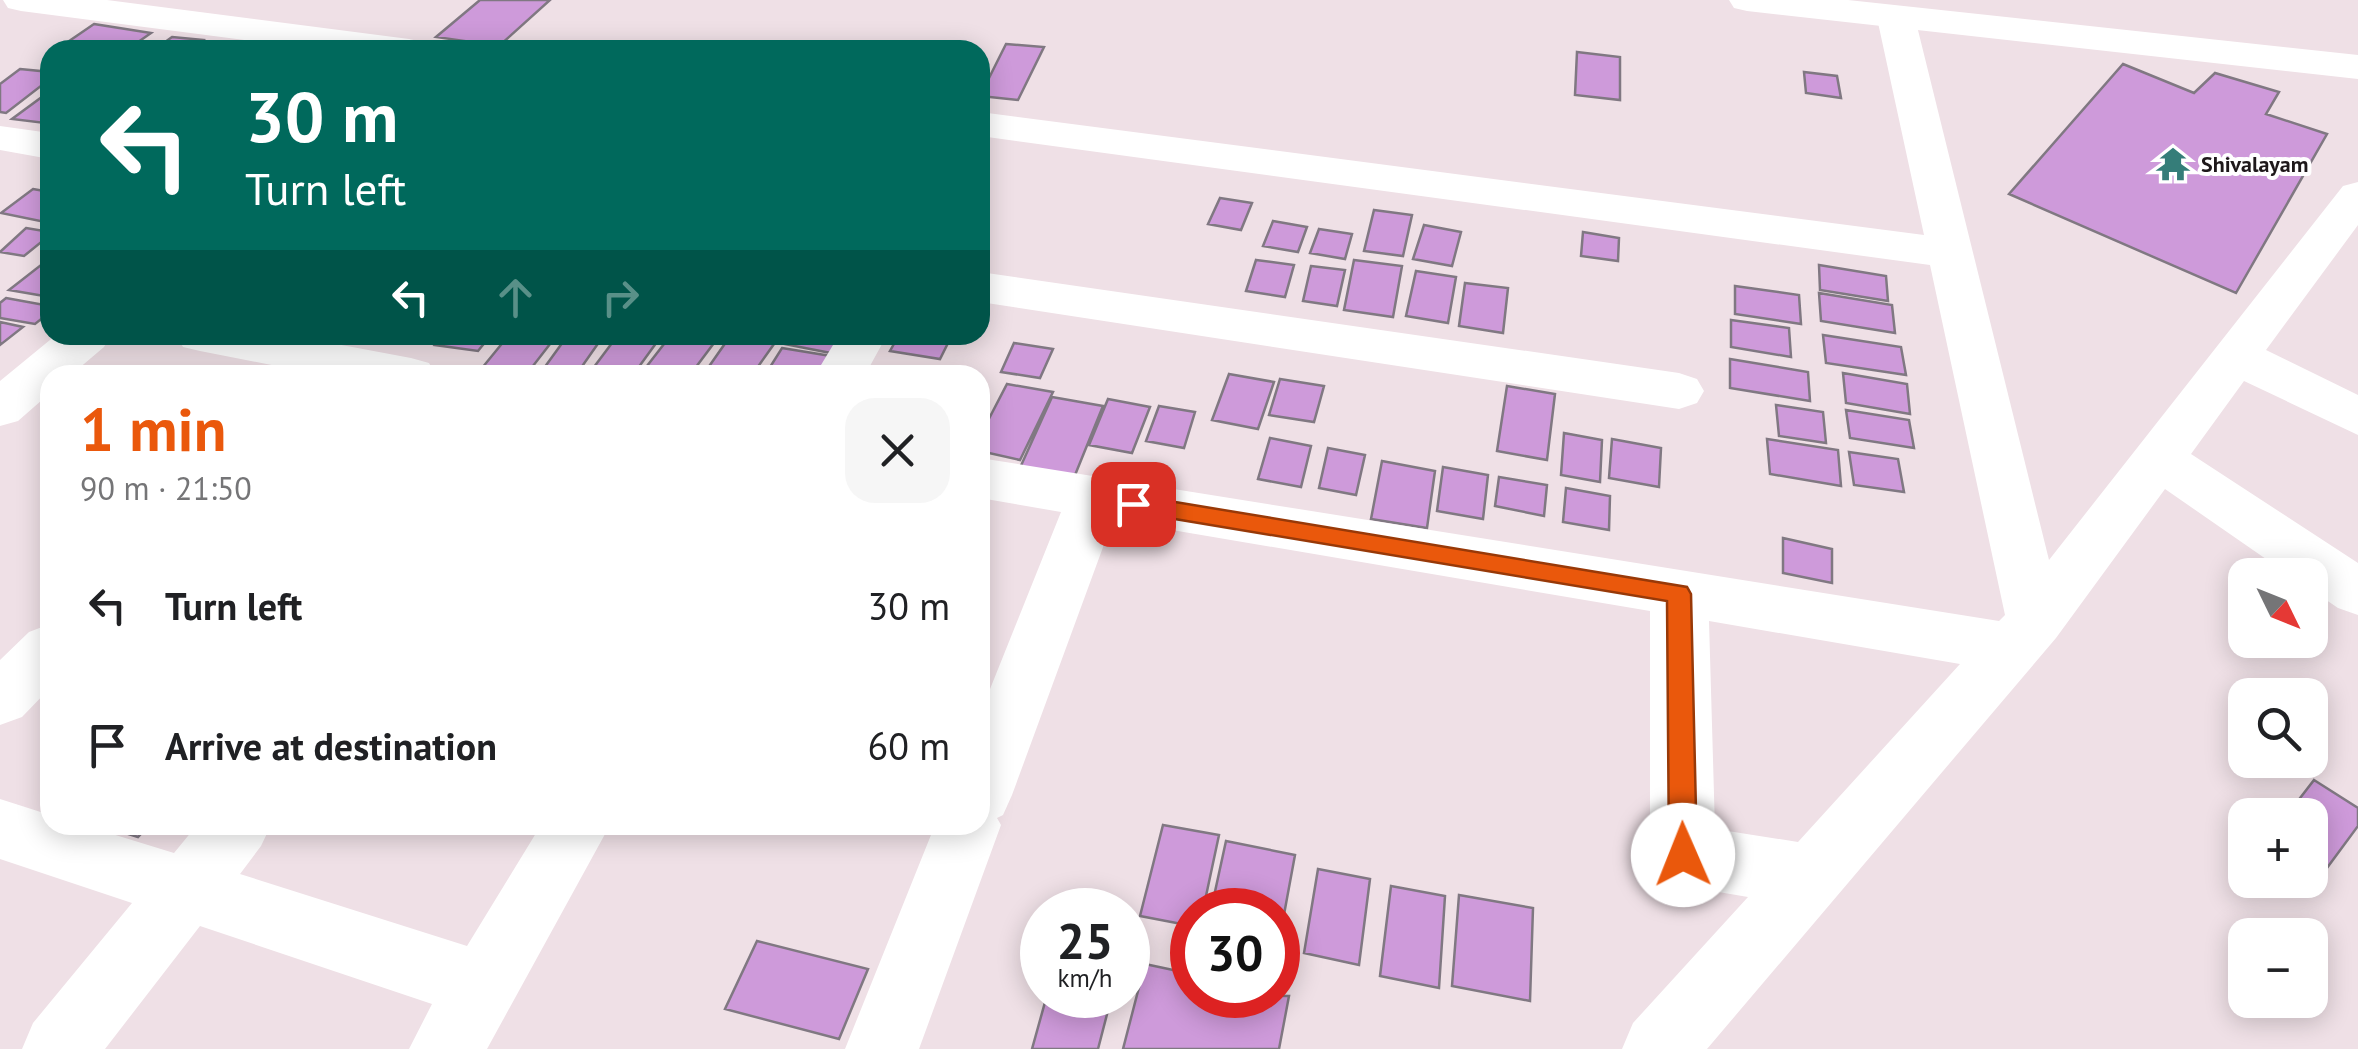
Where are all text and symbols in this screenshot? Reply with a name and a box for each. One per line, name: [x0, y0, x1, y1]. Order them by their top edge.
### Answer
text: 30 m: [245, 71, 398, 161]
icon: left: [80, 80, 210, 210]
temple icon: Shivalayam: [2154, 145, 2192, 183]
place label: Shivalayam: [2201, 150, 2309, 178]
text: Turn left: [245, 159, 406, 217]
icon: left: [383, 270, 438, 325]
icon: ahead: [488, 270, 543, 325]
icon: right: [593, 270, 648, 325]
text: 1 min: [80, 390, 226, 468]
button: close: [845, 398, 950, 503]
pin: [1091, 462, 1176, 547]
text: 90 m · 21:50: [80, 467, 252, 509]
icon: arrive: [1106, 477, 1161, 532]
north arrow: [2228, 558, 2328, 658]
map controls: [2228, 558, 2328, 1018]
icon: left: [80, 578, 135, 633]
text: Turn left: [165, 581, 302, 630]
text: 30 m: [868, 581, 950, 630]
button: search: [2228, 678, 2328, 778]
icon: arrive: [80, 718, 135, 773]
text: Arrive at destination: [165, 721, 497, 770]
text: 60 m: [868, 721, 950, 770]
button: +: [2228, 798, 2328, 898]
position arrow: [1631, 803, 1735, 907]
speed limit sign: 30: [1170, 888, 1300, 1018]
text: 25: [1057, 908, 1113, 973]
button: −: [2228, 918, 2328, 1018]
text: km/h: [1058, 962, 1112, 994]

